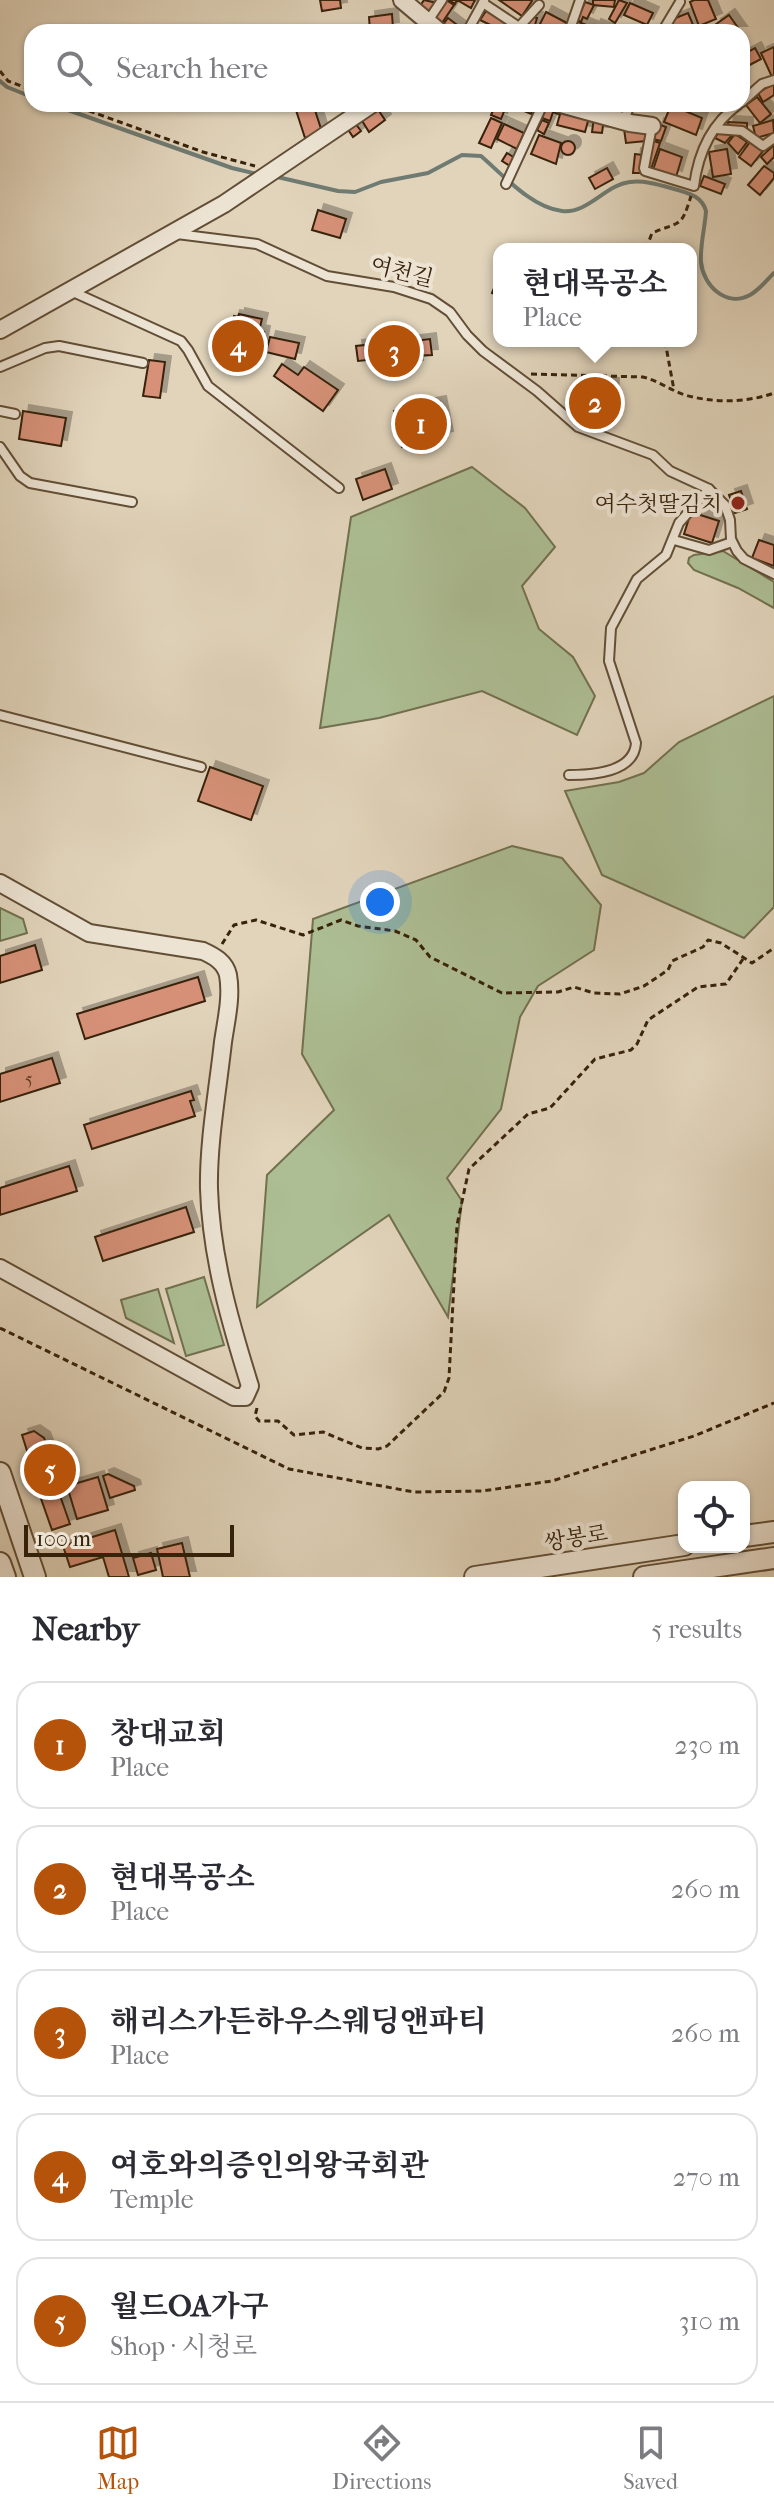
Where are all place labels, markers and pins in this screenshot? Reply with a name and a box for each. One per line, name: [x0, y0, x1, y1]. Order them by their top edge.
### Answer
pin: 4: [212, 316, 264, 376]
pin: 3: [368, 321, 420, 381]
pin: 2: [569, 373, 621, 433]
pin: 1: [395, 394, 447, 454]
place label: 여수첫딸김치: [594, 491, 722, 517]
marker: 여수첫딸김치: [729, 494, 747, 512]
pin: 5: [24, 1440, 76, 1500]

